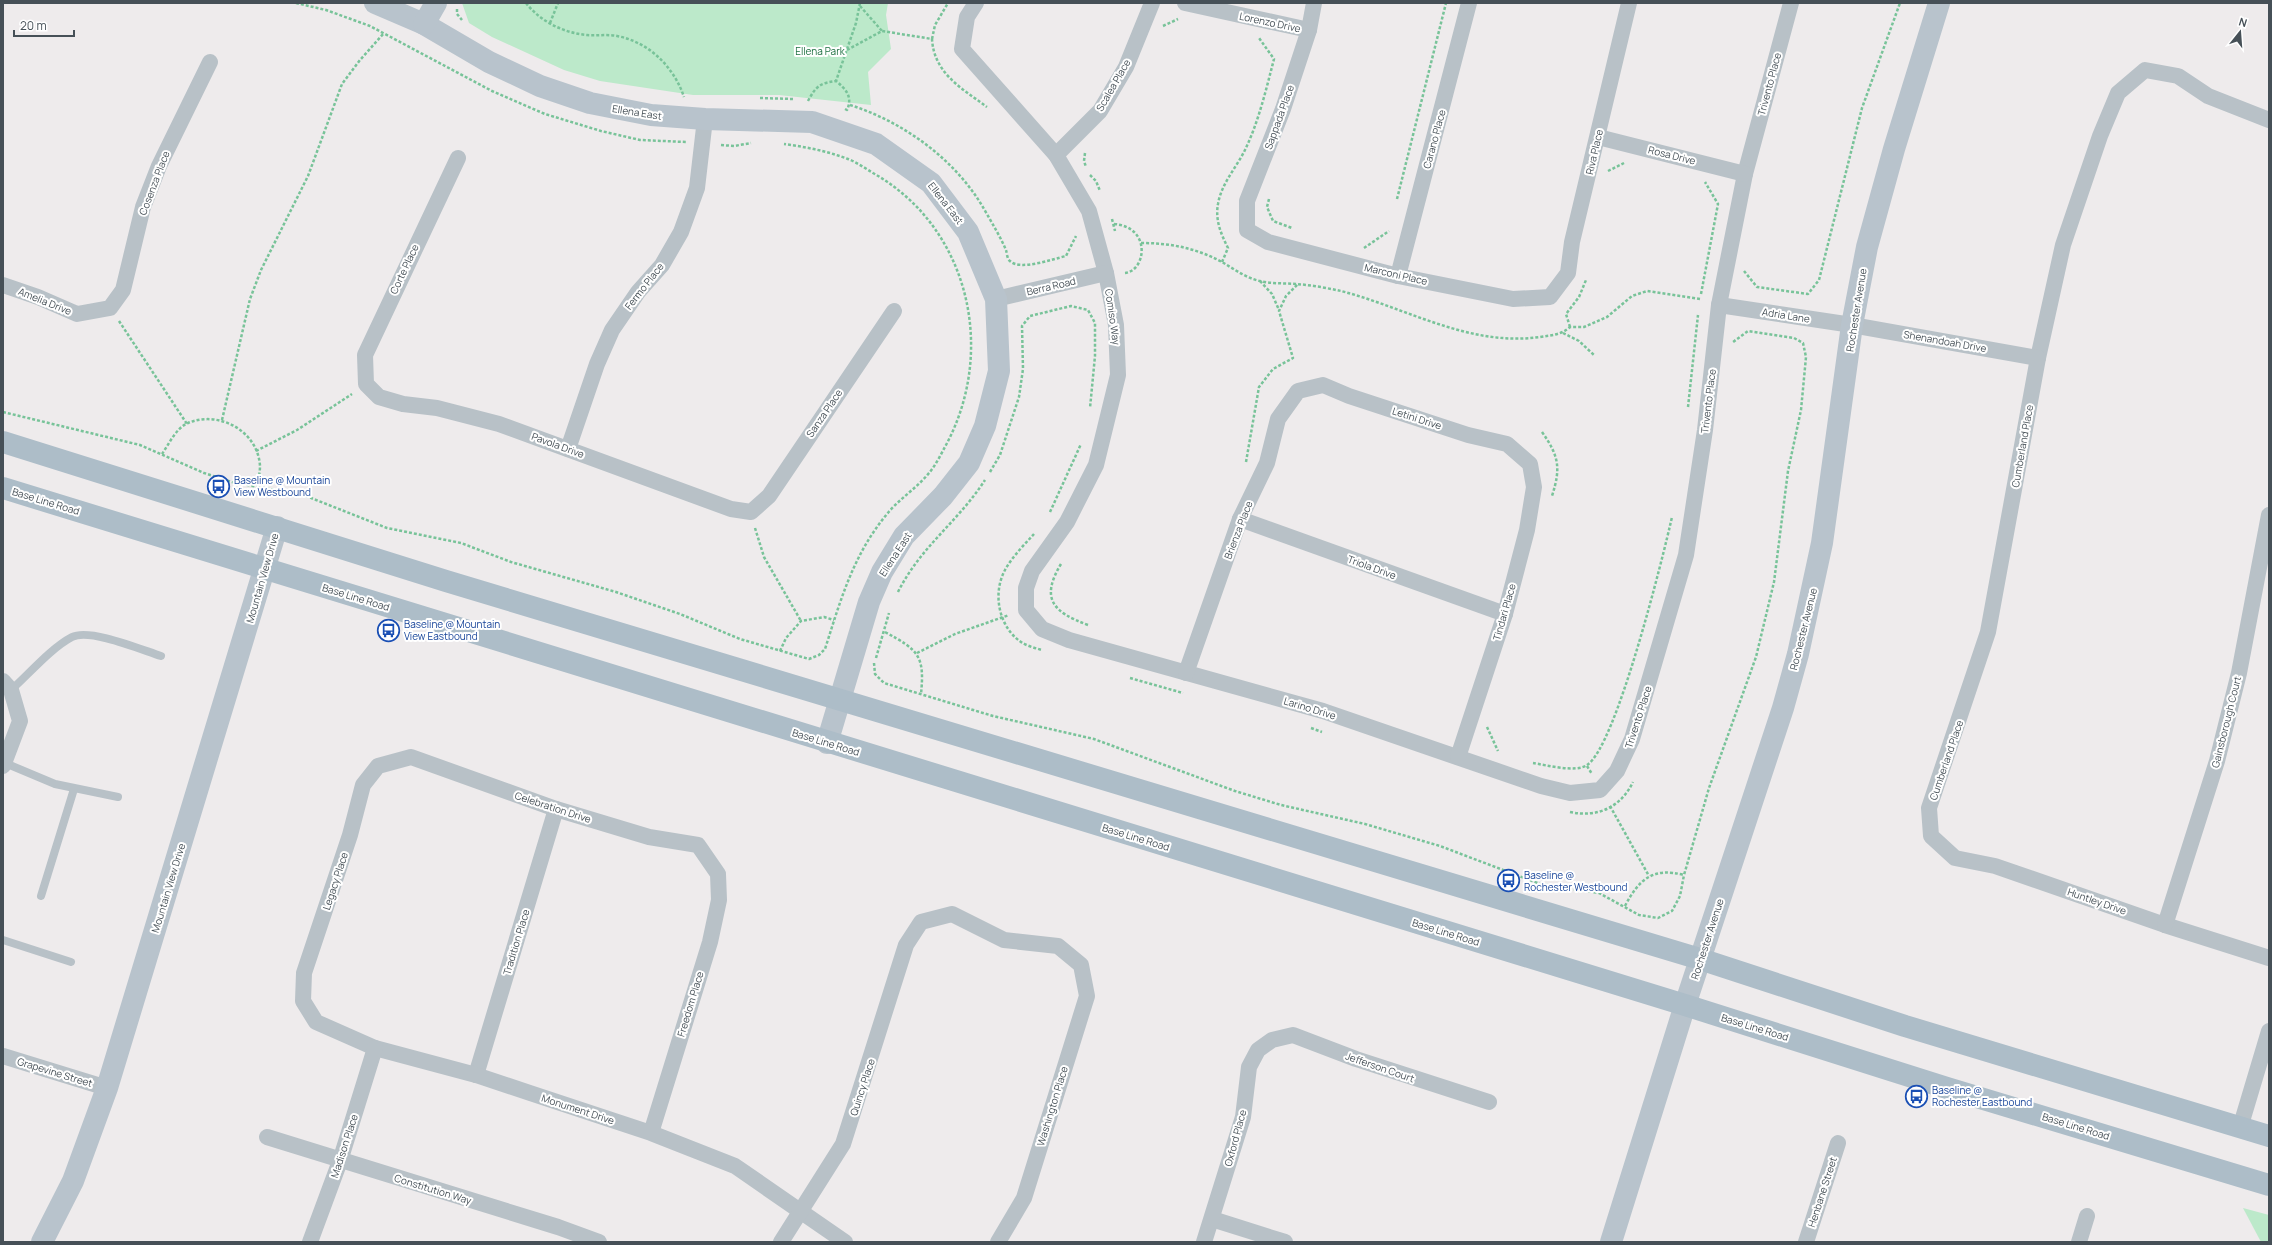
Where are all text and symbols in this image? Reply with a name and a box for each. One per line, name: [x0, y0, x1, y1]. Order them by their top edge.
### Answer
street label: Lorenzo Drive: [1238, 9, 1302, 35]
scale bar: [14, 12, 74, 38]
north arrow: [2220, 12, 2260, 52]
text: N: [2237, 14, 2249, 30]
text: 20 m: [20, 17, 47, 34]
park label: Ellena Park: [795, 44, 846, 58]
street label: Trivento Place: [1754, 51, 1784, 117]
street label: Scalea Place: [1092, 56, 1134, 114]
street label: Sappada Place: [1261, 83, 1297, 151]
street label: Ellena East: [611, 101, 663, 123]
street label: Carano Place: [1419, 108, 1449, 170]
street label: Riva Place: [1582, 128, 1606, 176]
street label: Rosa Drive: [1647, 142, 1697, 168]
street label: Cosenza Place: [135, 149, 173, 217]
street label: Ellena East: [925, 179, 967, 227]
street label: Corte Place: [386, 242, 422, 296]
street label: Fermo Place: [621, 260, 667, 312]
street label: Marconi Place: [1363, 260, 1429, 288]
street label: Rochester Avenue: [1842, 267, 1870, 353]
street label: Berra Road: [1025, 274, 1077, 298]
street label: Amelia Drive: [16, 284, 74, 318]
street label: Comiso Way: [1102, 288, 1124, 347]
street label: Adria Lane: [1761, 304, 1811, 326]
street label: Shenandoah Drive: [1902, 327, 1988, 355]
street label: Trivento Place: [1697, 368, 1719, 434]
street label: Sanza Place: [803, 386, 845, 440]
street label: Letini Drive: [1391, 403, 1444, 433]
street label: Cumberland Place: [2008, 403, 2036, 489]
street label: Pavola Drive: [530, 429, 586, 461]
bus stop icon: Baseline @ Mountain View Westbound: [205, 473, 231, 499]
place label: Baseline @ Mountain View Westbound: [234, 473, 330, 499]
street label: Base Line Road: [11, 484, 81, 518]
street label: Brienza Place: [1220, 499, 1256, 561]
street label: Ellena East: [875, 529, 915, 579]
street label: Mountain View Drive: [242, 531, 282, 625]
street label: Triola Drive: [1346, 552, 1398, 582]
street label: Base Line Road: [321, 580, 391, 614]
street label: Tindari Place: [1489, 582, 1519, 642]
street label: Rochester Avenue: [1786, 586, 1820, 672]
bus stop icon: Baseline @ Mountain View Eastbound: [375, 617, 401, 643]
place label: Baseline @ Mountain View Eastbound: [404, 617, 500, 643]
street label: Gainsborough Court: [2208, 675, 2244, 769]
street label: Trivento Place: [1621, 684, 1655, 750]
street label: Larino Drive: [1282, 693, 1338, 723]
street label: Cumberland Place: [1926, 718, 1966, 802]
street label: Base Line Road: [791, 725, 861, 759]
street label: Celebration Drive: [513, 788, 593, 826]
street label: Base Line Road: [1101, 820, 1171, 854]
street label: Mountain View Drive: [148, 841, 188, 934]
street label: Legacy Place: [319, 850, 351, 912]
bus stop icon: Baseline @ Rochester Westbound: [1495, 868, 1521, 894]
place label: Baseline @ Rochester Westbound: [1524, 868, 1628, 894]
street label: Huntley Drive: [2066, 884, 2128, 918]
street label: Rochester Avenue: [1687, 897, 1727, 981]
street label: Tradition Place: [499, 907, 533, 977]
street label: Base Line Road: [1411, 915, 1481, 949]
street label: Freedom Place: [673, 969, 707, 1038]
street label: Base Line Road: [1720, 1010, 1790, 1044]
street label: Jefferson Court: [1344, 1049, 1416, 1085]
street label: Grapevine Street: [16, 1054, 94, 1090]
street label: Quincy Place: [846, 1057, 878, 1117]
street label: Washington Place: [1033, 1064, 1071, 1148]
bus stop icon: Baseline @ Rochester Eastbound: [1903, 1083, 1929, 1109]
place label: Baseline @ Rochester Eastbound: [1932, 1083, 2032, 1109]
street label: Monument Drive: [540, 1091, 616, 1127]
street label: Oxford Place: [1221, 1108, 1249, 1168]
street label: Base Line Road: [2041, 1109, 2111, 1143]
street label: Madison Place: [327, 1112, 361, 1180]
street label: Henbane Street: [1804, 1155, 1840, 1229]
street label: Constitution Way: [393, 1171, 474, 1208]

